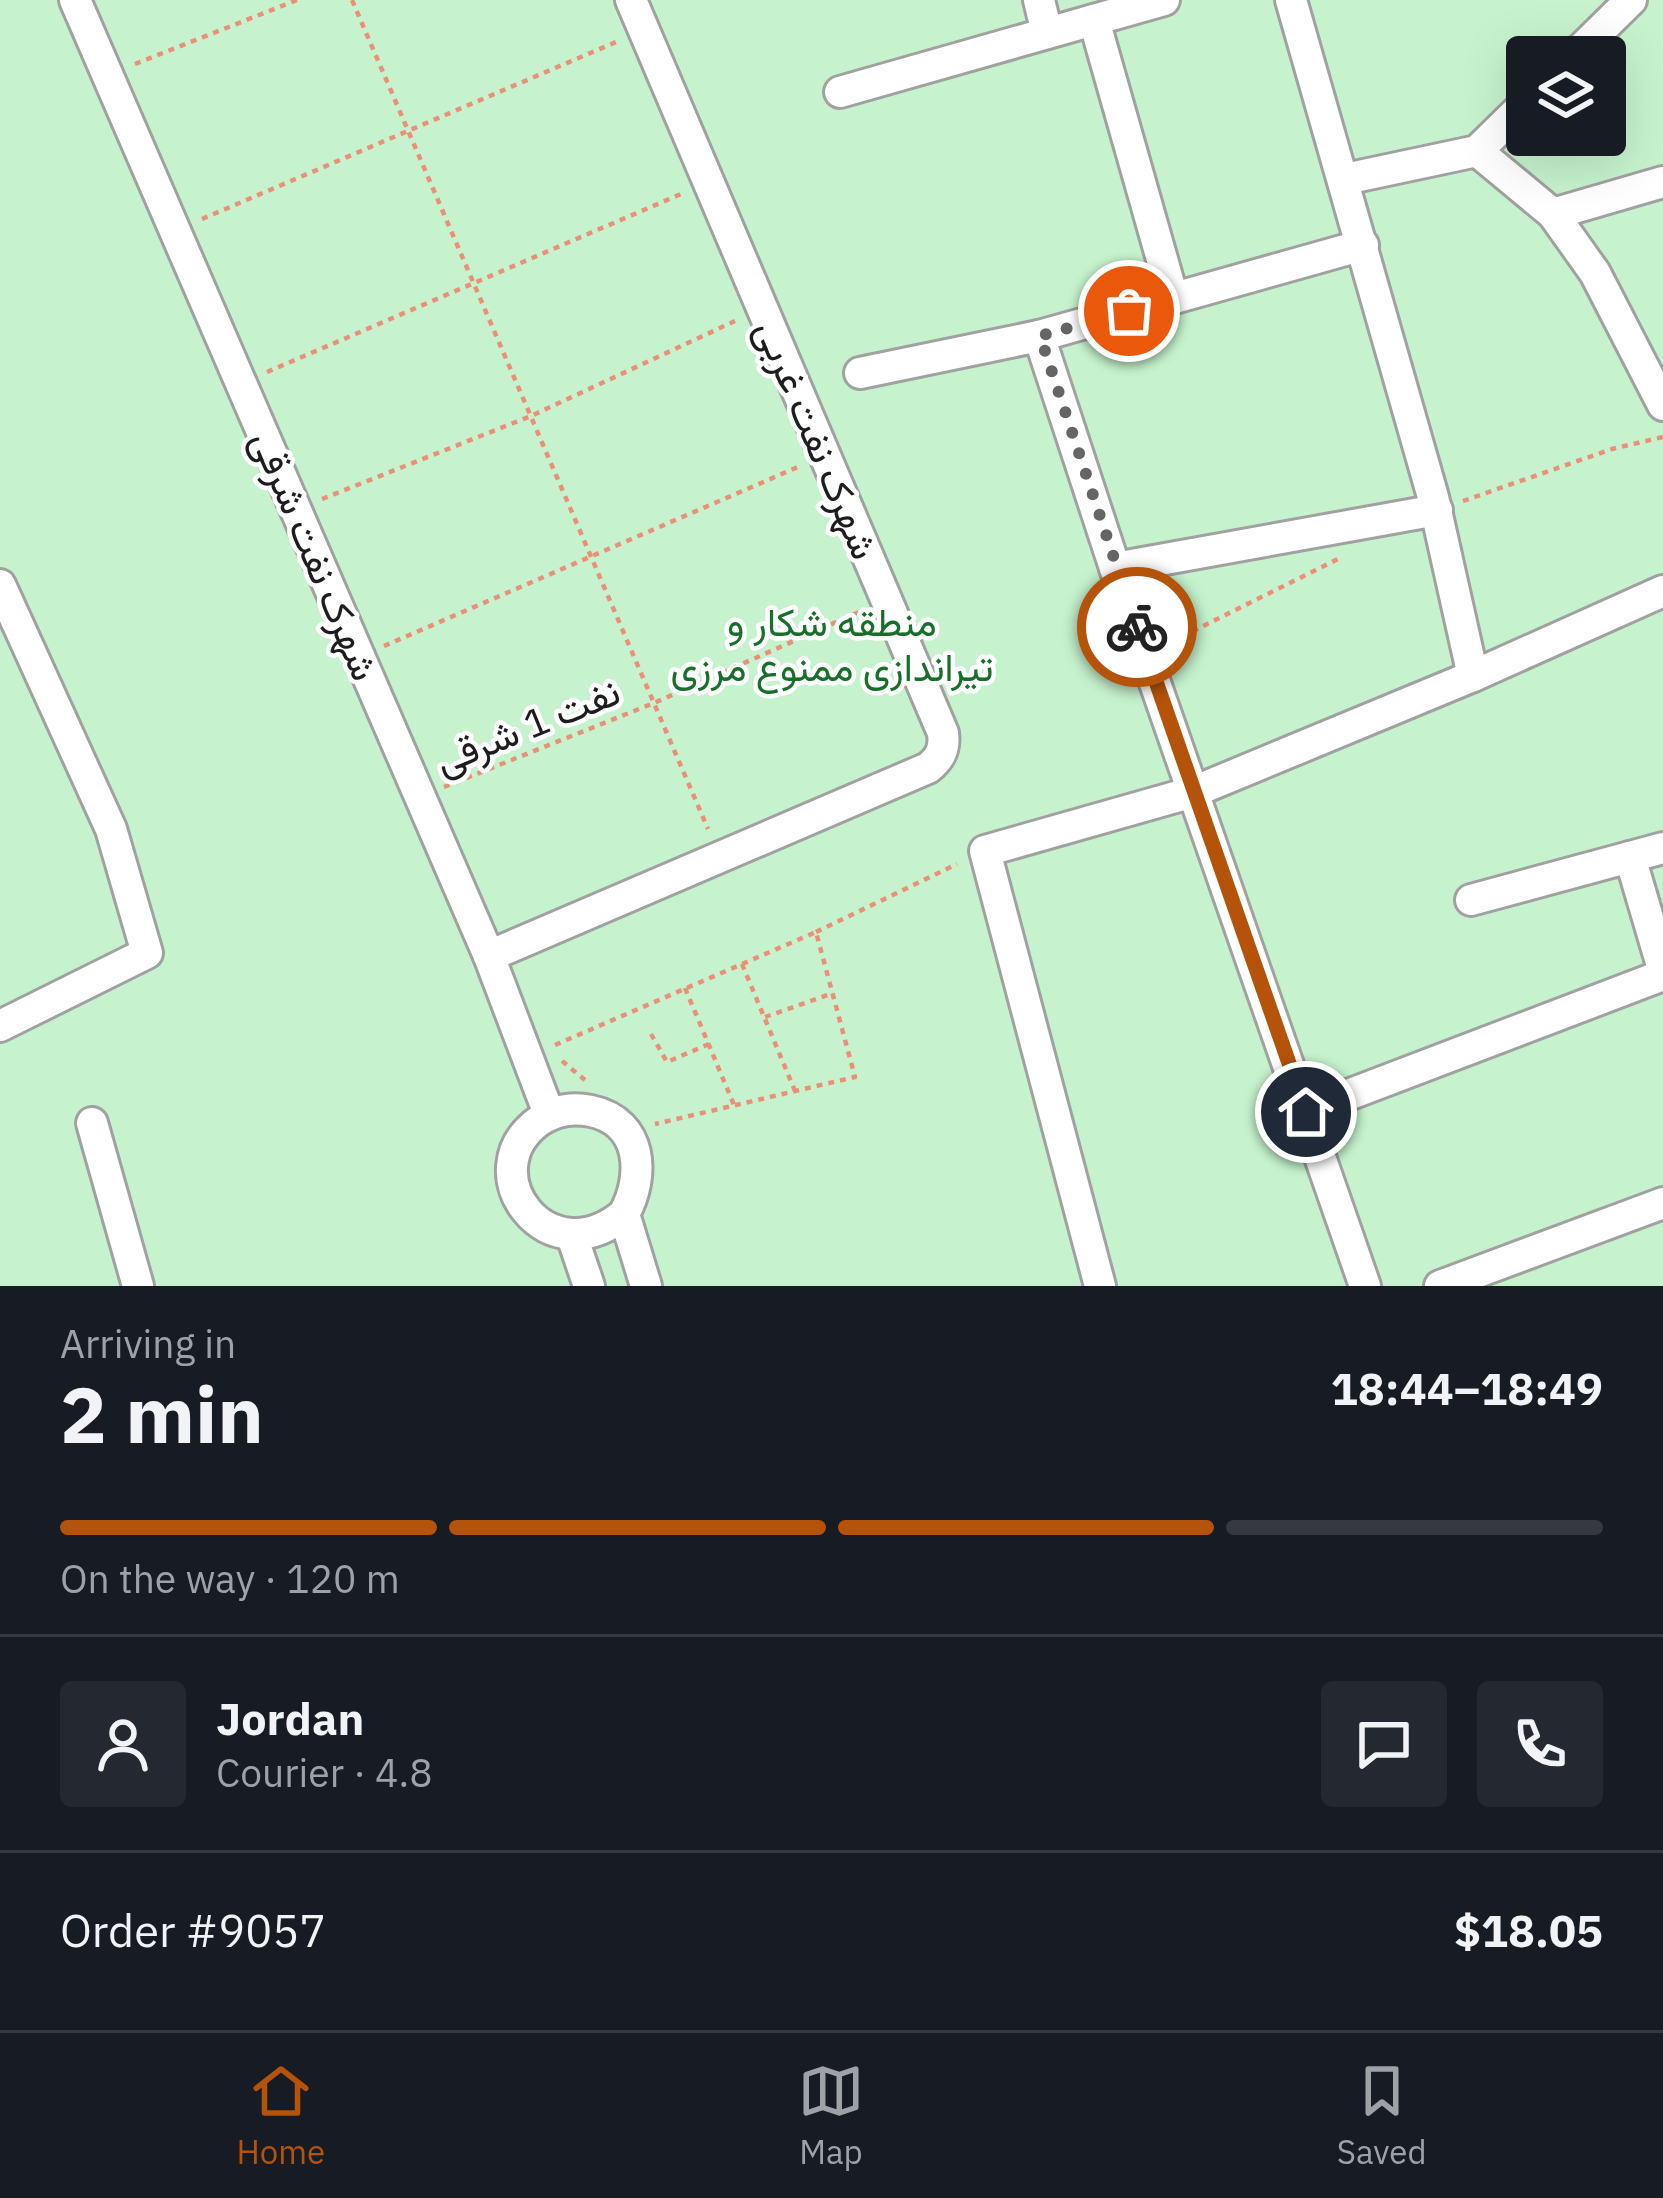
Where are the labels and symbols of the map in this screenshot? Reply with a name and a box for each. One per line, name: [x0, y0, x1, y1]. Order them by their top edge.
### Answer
pin: [1078, 260, 1180, 362]
street label: شهرک نفت غربی: [745, 311, 891, 567]
street label: شهرک نفت شرقی: [240, 422, 392, 688]
courier: [1077, 567, 1197, 687]
park label: منطقه شکار و تیراندازی ممنوع مرزی: [671, 596, 993, 694]
street label: نفت 1 شرقی: [427, 665, 627, 785]
pin: [1255, 1061, 1357, 1163]

